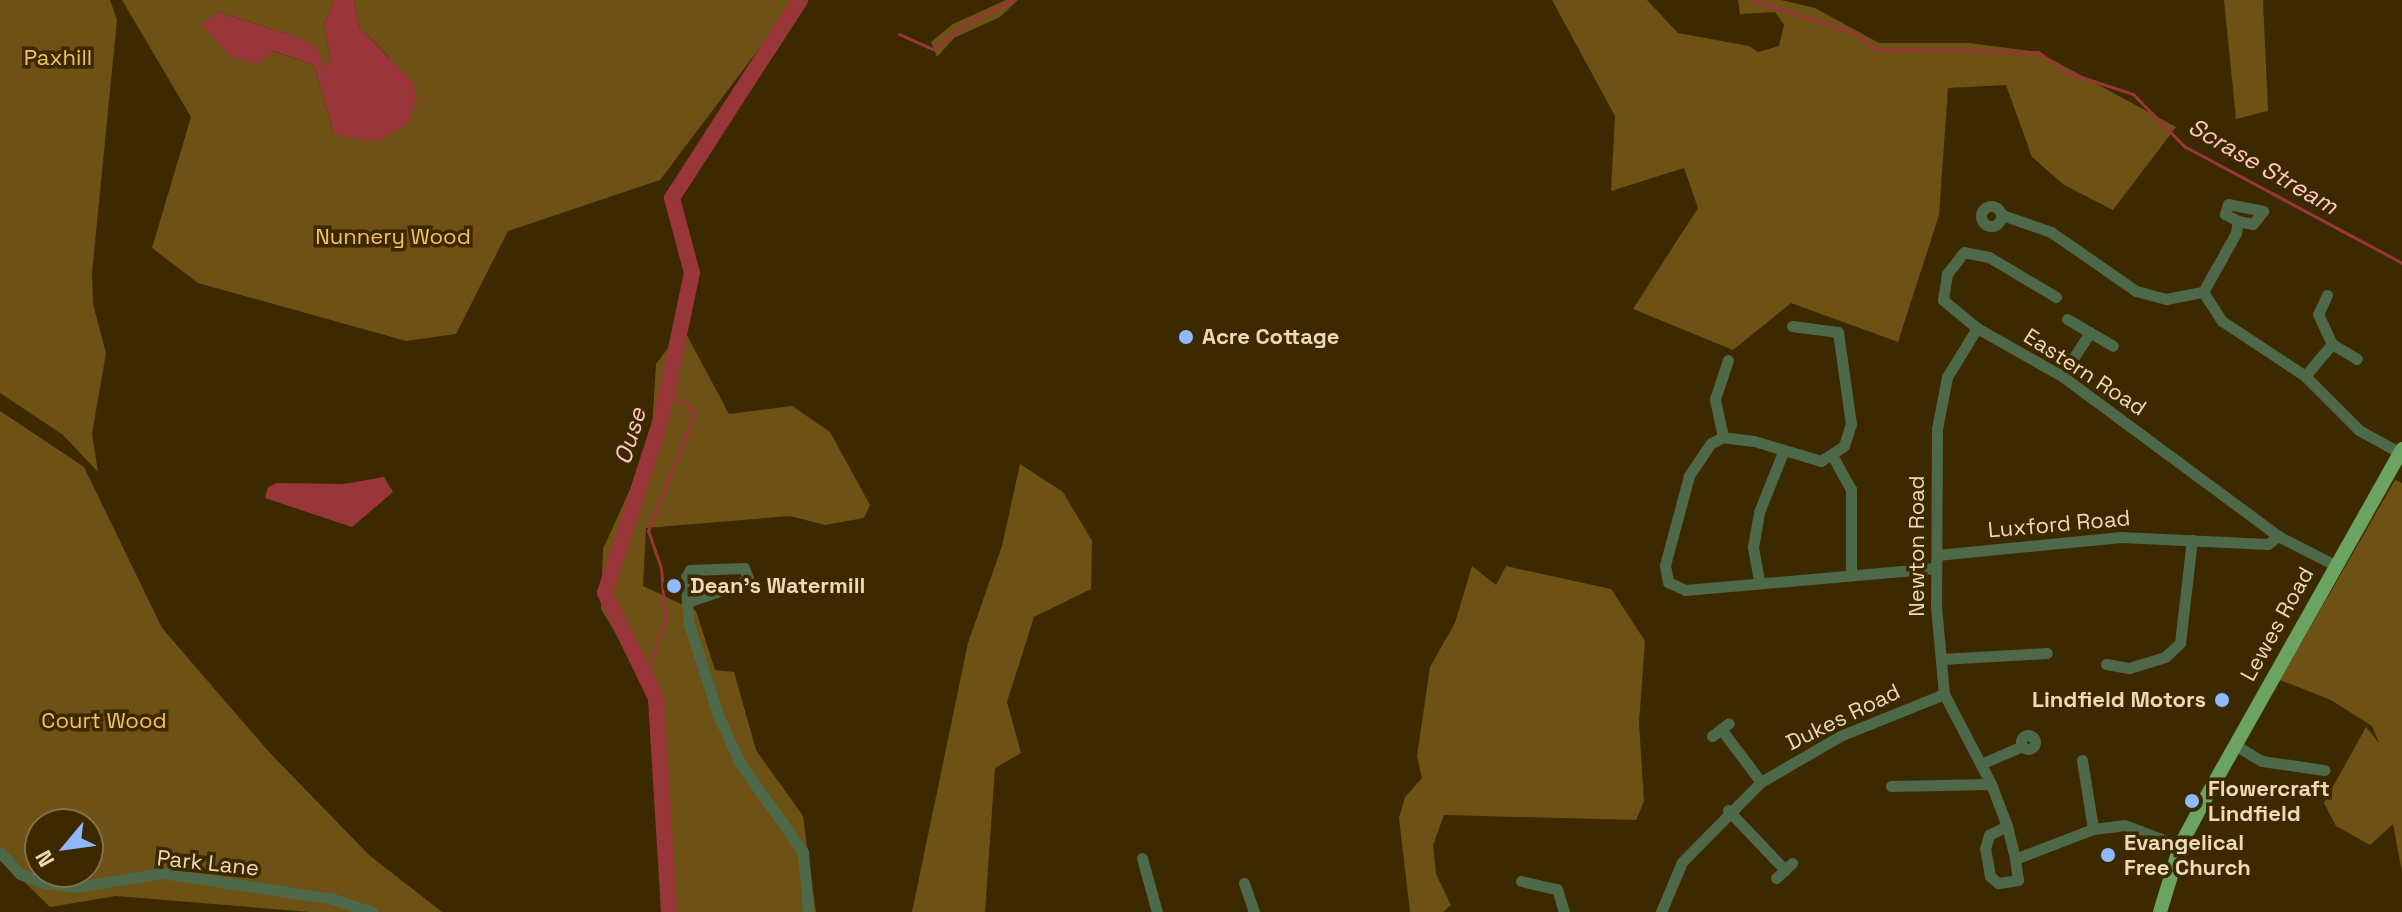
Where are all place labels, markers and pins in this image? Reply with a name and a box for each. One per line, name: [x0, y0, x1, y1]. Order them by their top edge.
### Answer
place label: Acre Cottage: [1202, 324, 1339, 350]
marker: Acre Cottage: [1177, 328, 1195, 346]
place label: Dean's Watermill: [690, 573, 866, 599]
marker: Dean's Watermill: [665, 577, 683, 595]
place label: Lindfield Motors: [2032, 687, 2206, 713]
marker: Lindfield Motors: [2213, 691, 2231, 709]
place label: Flowercraft Lindfield: [2208, 775, 2330, 826]
marker: Flowercraft Lindfield: [2183, 792, 2201, 810]
place label: Evangelical Free Church: [2124, 829, 2251, 880]
marker: Evangelical Free Church: [2099, 846, 2117, 864]

